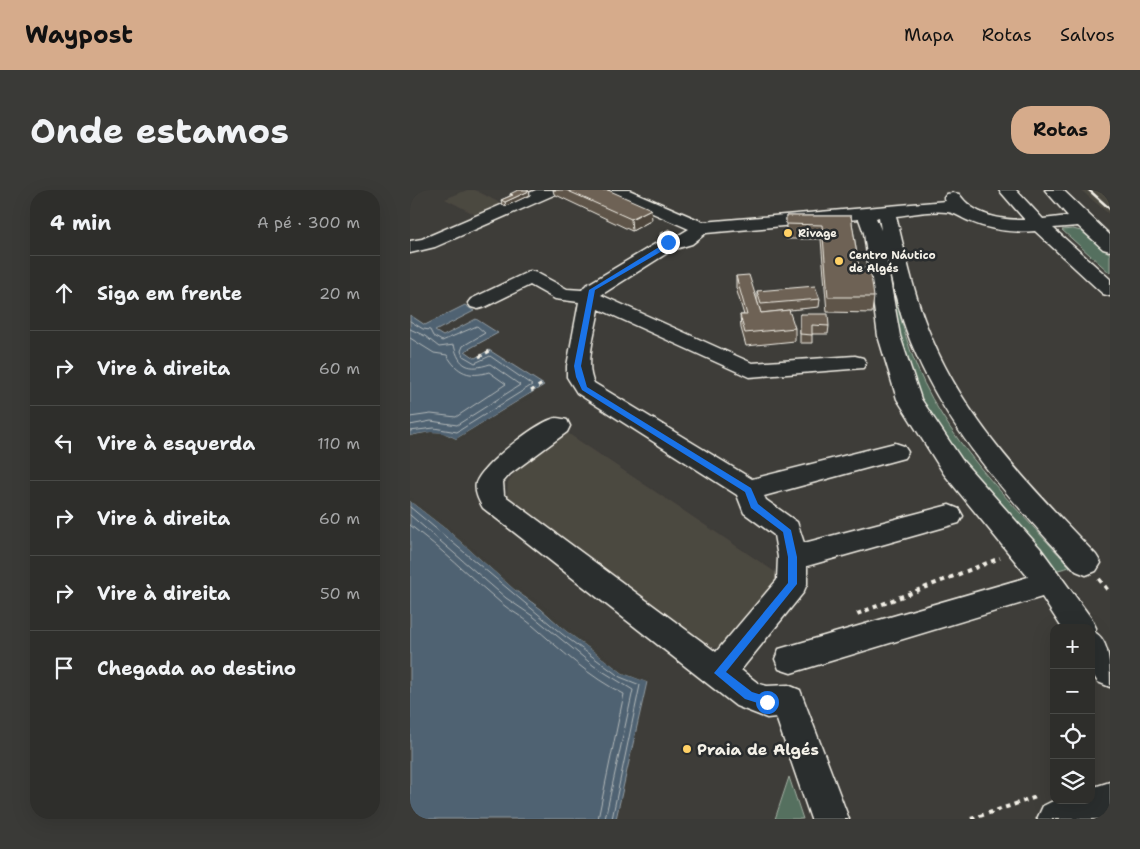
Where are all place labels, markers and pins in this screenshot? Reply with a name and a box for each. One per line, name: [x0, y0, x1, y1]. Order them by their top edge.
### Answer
place label: Rivage: [798, 226, 837, 241]
marker: Rivage: [782, 227, 794, 239]
place label: Centro Náutico de Algés: [849, 248, 936, 276]
marker: Centro Náutico de Algés: [833, 255, 845, 267]
place label: Praia de Algés: [697, 739, 819, 760]
marker: Praia de Algés: [681, 743, 693, 755]

